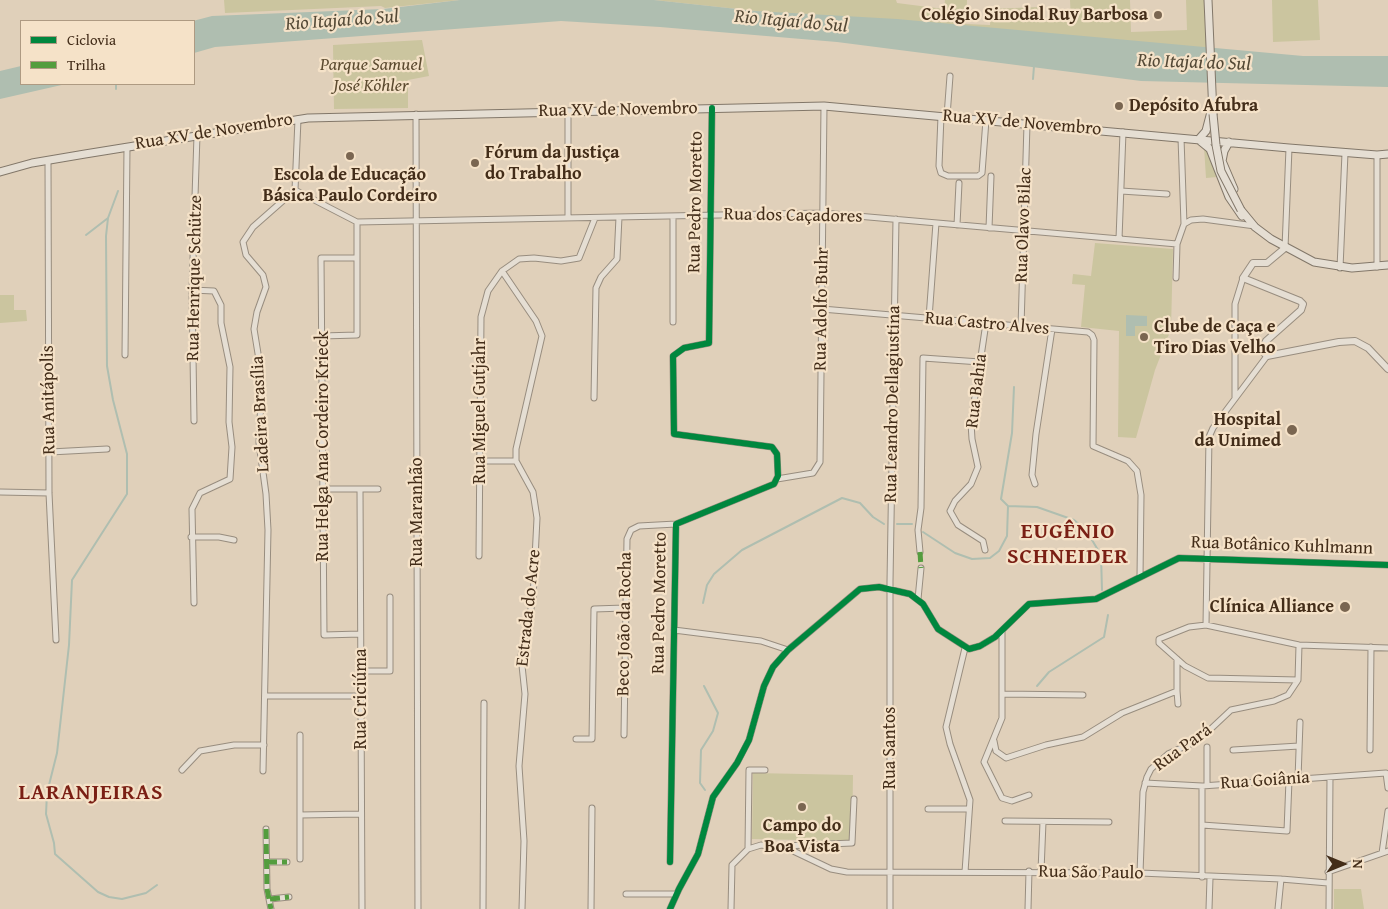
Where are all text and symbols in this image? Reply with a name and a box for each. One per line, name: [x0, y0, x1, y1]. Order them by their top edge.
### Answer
place label: Colégio Sinodal Ruy Barbosa: [921, 4, 1148, 26]
water label: Rio Itajaí do Sul: [285, 6, 399, 36]
water label: Rio Itajaí do Sul: [733, 6, 849, 38]
marker: Colégio Sinodal Ruy Barbosa: [1152, 9, 1164, 21]
legend: [20, 20, 195, 85]
text: Ciclovia: [67, 29, 116, 50]
water label: Rio Itajaí do Sul: [1137, 50, 1251, 76]
text: Trilha: [67, 54, 106, 75]
park label: Parque Samuel José Köhler: [320, 54, 422, 96]
place label: Depósito Afubra: [1129, 95, 1258, 117]
street label: Rua XV de Novembro: [538, 98, 698, 122]
marker: Depósito Afubra: [1113, 100, 1125, 112]
street label: Rua XV de Novembro: [942, 105, 1102, 141]
street label: Rua XV de Novembro: [134, 109, 294, 155]
street label: Rua Pedro Moretto: [684, 131, 708, 273]
place label: Fórum da Justiça do Trabalho: [485, 142, 620, 184]
marker: Escola de Educação Básica Paulo Cordeiro: [344, 150, 356, 162]
marker: Fórum da Justiça do Trabalho: [469, 157, 481, 169]
place label: Escola de Educação Básica Paulo Cordeiro: [263, 164, 437, 206]
street label: Rua Olavo Bilac: [1011, 167, 1037, 283]
street label: Rua Henrique Schütze: [183, 195, 207, 361]
street label: Rua dos Caçadores: [723, 204, 863, 228]
street label: Rua Adolfo Buhr: [810, 247, 834, 371]
street label: Rua Leandro Dellagiustina: [880, 305, 906, 503]
street label: Rua Castro Alves: [924, 308, 1050, 340]
place label: Clube de Caça e Tiro Dias Velho: [1154, 316, 1276, 358]
street label: Rua Helga Ana Cordeiro Krieck: [312, 331, 334, 561]
marker: Clube de Caça e Tiro Dias Velho: [1138, 331, 1150, 343]
street label: Rua Miguel Gutjahr: [469, 338, 491, 484]
street label: Rua Anitápolis: [37, 345, 61, 455]
street label: Rua Bahia: [962, 352, 992, 430]
street label: Ladeira Brasília: [247, 355, 275, 473]
place label: Hospital da Unimed: [1195, 409, 1281, 452]
marker: Hospital da Unimed: [1285, 423, 1299, 437]
street label: Rua Maranhão: [406, 457, 428, 567]
district label: EUGÊNIO SCHNEIDER: [1006, 519, 1130, 570]
street label: Rua Pedro Moretto: [648, 532, 672, 674]
street label: Rua Botânico Kuhlmann: [1191, 532, 1373, 560]
street label: Estrada do Acre: [512, 548, 546, 668]
street label: Beco João da Rocha: [613, 552, 637, 696]
place label: Clínica Alliance: [1210, 596, 1334, 618]
marker: Clínica Alliance: [1338, 600, 1352, 614]
street label: Rua Criciúma: [350, 649, 372, 749]
street label: Rua Santos: [879, 707, 901, 789]
street label: Rua Pará: [1150, 720, 1216, 776]
street label: Rua Goiânia: [1220, 767, 1310, 795]
district label: LARANJEIRAS: [17, 780, 165, 806]
marker: Campo do Boa Vista: [796, 801, 808, 813]
place label: Campo do Boa Vista: [763, 815, 841, 858]
north arrow: [1318, 839, 1368, 889]
text: N: [1348, 859, 1368, 869]
street label: Rua São Paulo: [1038, 861, 1144, 885]

